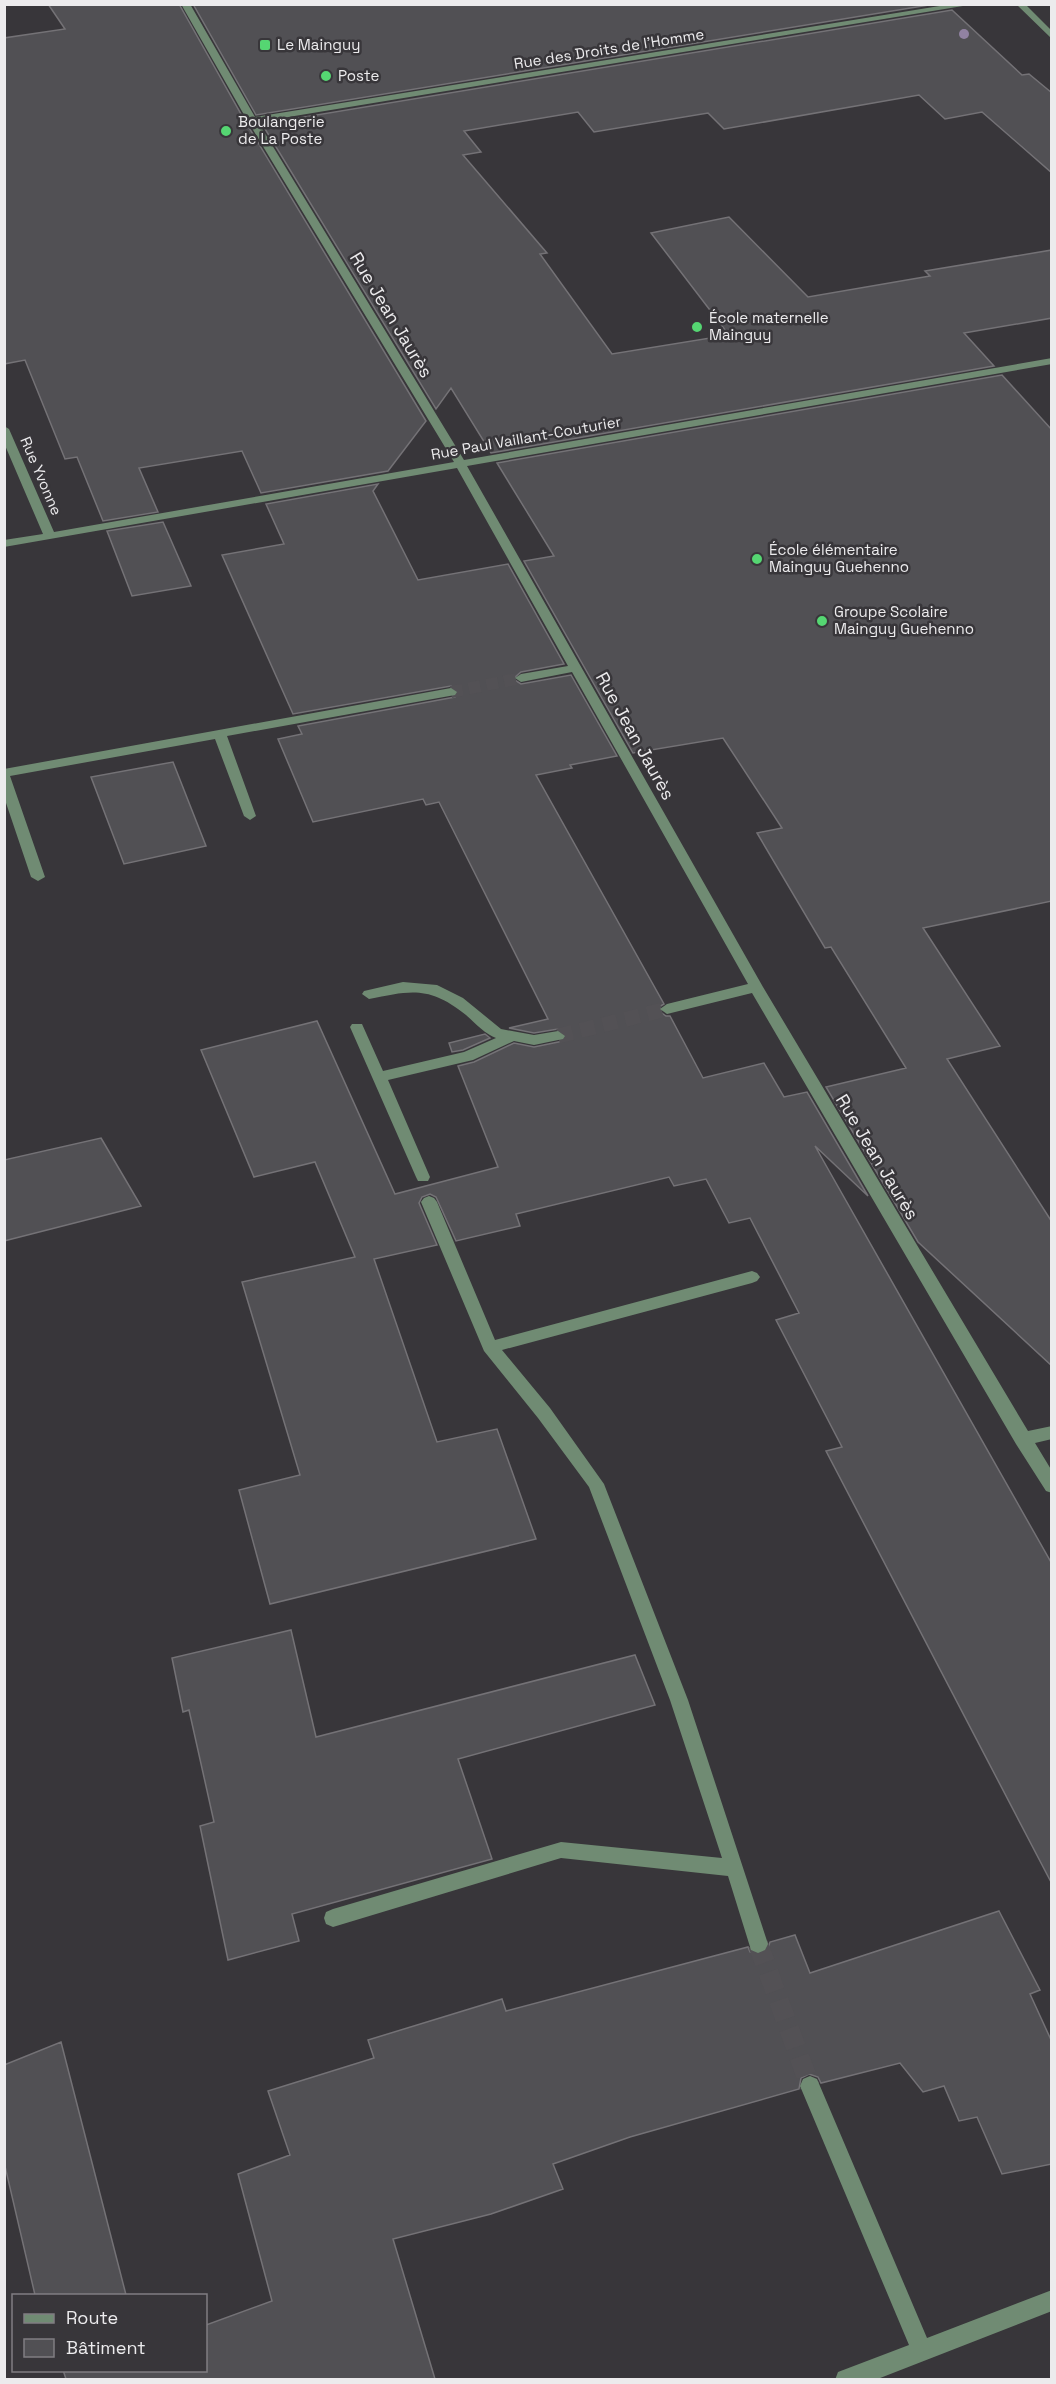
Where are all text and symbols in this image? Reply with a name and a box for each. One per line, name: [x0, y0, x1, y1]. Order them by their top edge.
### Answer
street label: Rue des Droits de l'Homme: [512, 24, 705, 73]
place label: Le Mainguy: [277, 35, 360, 54]
marker: Le Mainguy: [258, 38, 272, 52]
place label: Poste: [338, 66, 379, 85]
marker: Poste: [319, 69, 333, 83]
place label: Boulangerie de La Poste: [238, 112, 325, 148]
marker: Boulangerie de La Poste: [219, 124, 233, 138]
street label: Rue Jean Jaurès: [345, 248, 438, 382]
place label: École maternelle Mainguy: [709, 308, 829, 344]
marker: École maternelle Mainguy: [690, 320, 704, 334]
street label: Rue Paul Vaillant-Couturier: [429, 411, 623, 464]
street label: Rue Yvonne: [16, 434, 67, 518]
place label: École élémentaire Mainguy Guehenno: [769, 540, 909, 576]
marker: École élémentaire Mainguy Guehenno: [750, 552, 764, 566]
place label: Groupe Scolaire Mainguy Guehenno: [834, 602, 974, 638]
marker: Groupe Scolaire Mainguy Guehenno: [815, 614, 829, 628]
street label: Rue Jean Jaurès: [591, 668, 680, 804]
street label: Rue Jean Jaurès: [831, 1090, 924, 1224]
legend: [12, 2294, 207, 2372]
text: Route: [66, 2306, 118, 2329]
text: Bâtiment: [66, 2336, 146, 2359]

